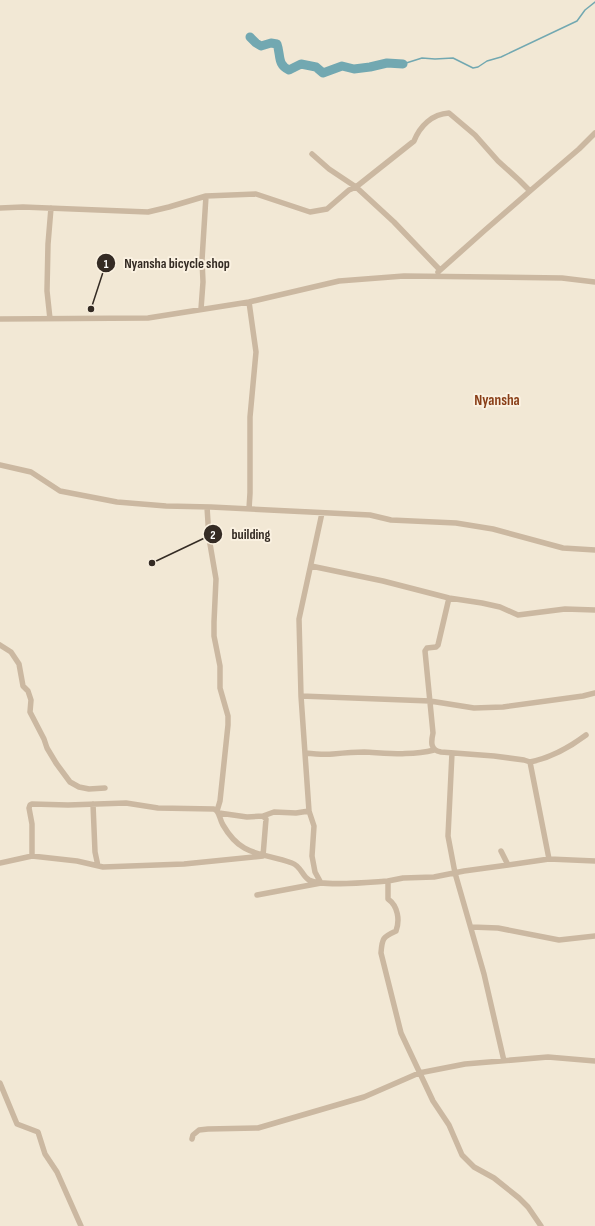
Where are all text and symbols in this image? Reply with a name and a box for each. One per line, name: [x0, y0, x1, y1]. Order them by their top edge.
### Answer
callout: Nyansha bicycle shop: [96, 250, 237, 276]
text: Nyansha bicycle shop: [124, 255, 230, 272]
text: 1: [104, 257, 109, 272]
district label: Nyansha: [474, 391, 520, 410]
callout: building: [203, 521, 278, 547]
text: building: [232, 526, 271, 543]
text: 2: [210, 528, 216, 543]

